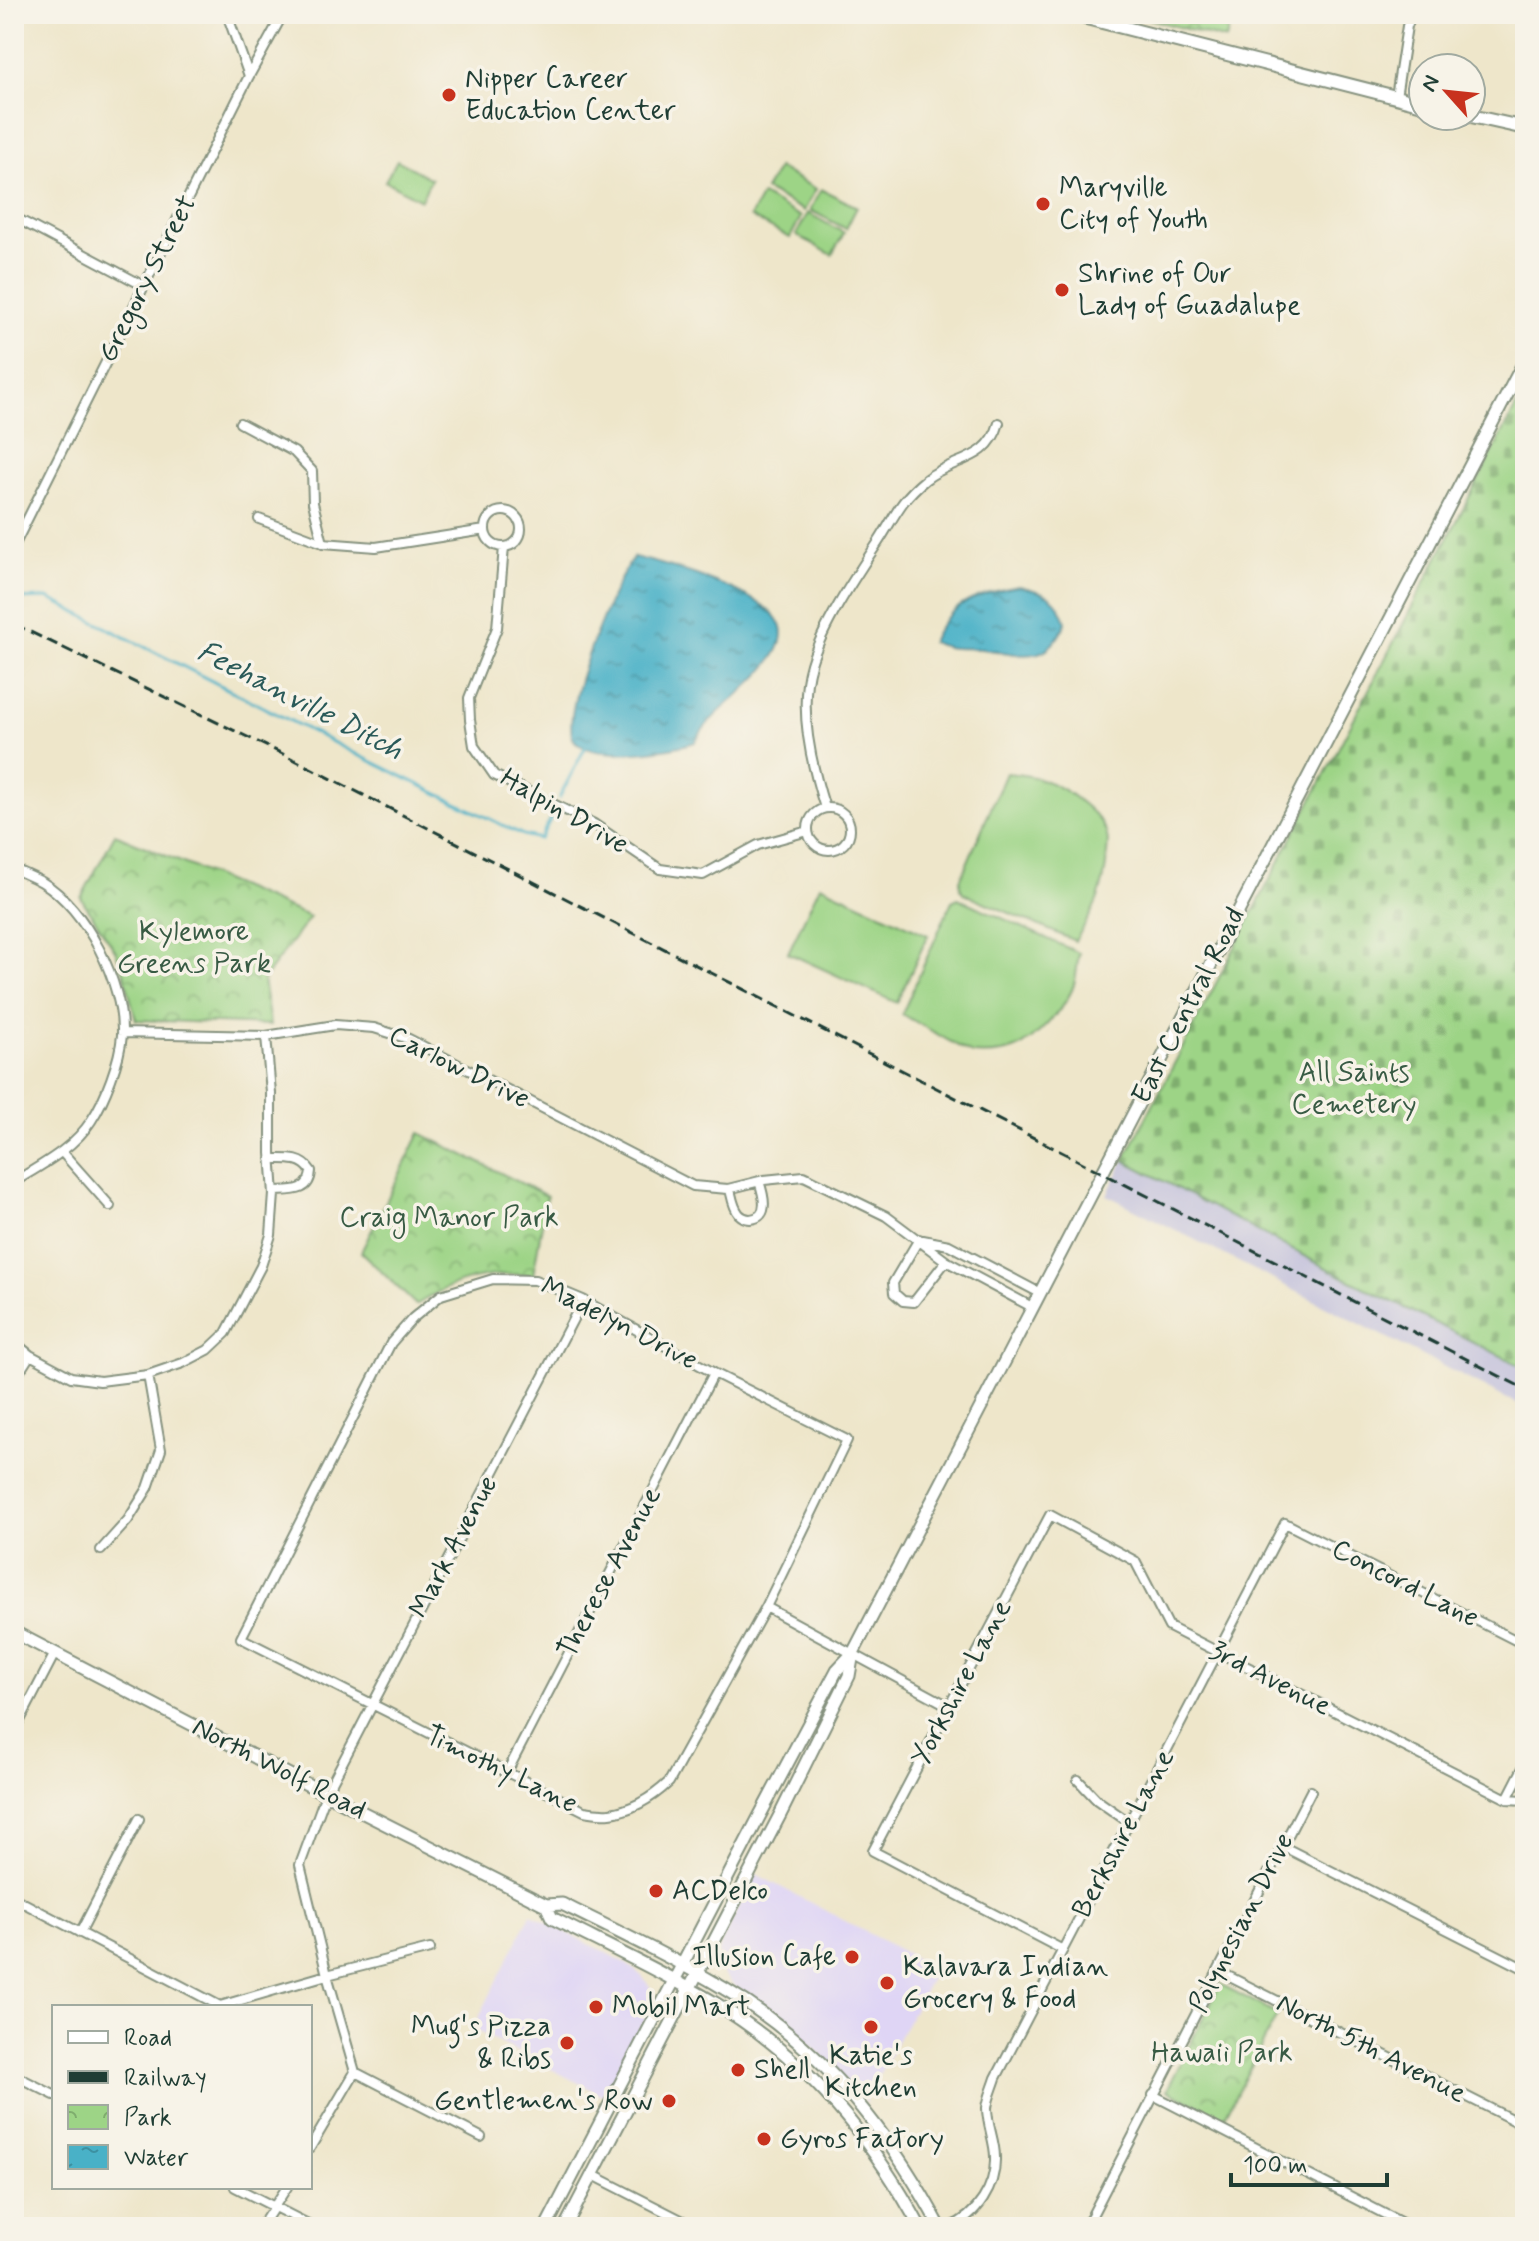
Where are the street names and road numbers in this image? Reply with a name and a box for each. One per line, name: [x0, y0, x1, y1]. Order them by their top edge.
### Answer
street label: Gregory Street: [90, 189, 208, 370]
street label: Halpin Drive: [493, 760, 635, 864]
street label: East Central Road: [1124, 902, 1254, 1110]
street label: Carlow Drive: [382, 1018, 536, 1118]
street label: Madelyn Drive: [534, 1269, 704, 1379]
street label: Mark Avenue: [401, 1469, 507, 1625]
street label: Therese Avenue: [549, 1481, 671, 1665]
street label: Concord Lane: [1325, 1531, 1485, 1637]
street label: Yorkshire Lane: [903, 1594, 1021, 1772]
street label: 3rd Avenue: [1203, 1633, 1337, 1725]
street label: North Wolf Road: [185, 1709, 373, 1829]
street label: Timothy Lane: [419, 1717, 583, 1823]
street label: Berkshire Lane: [1064, 1743, 1184, 1925]
street label: Polynesian Drive: [1181, 1827, 1303, 2019]
street label: North 5th Avenue: [1270, 1985, 1472, 2113]

